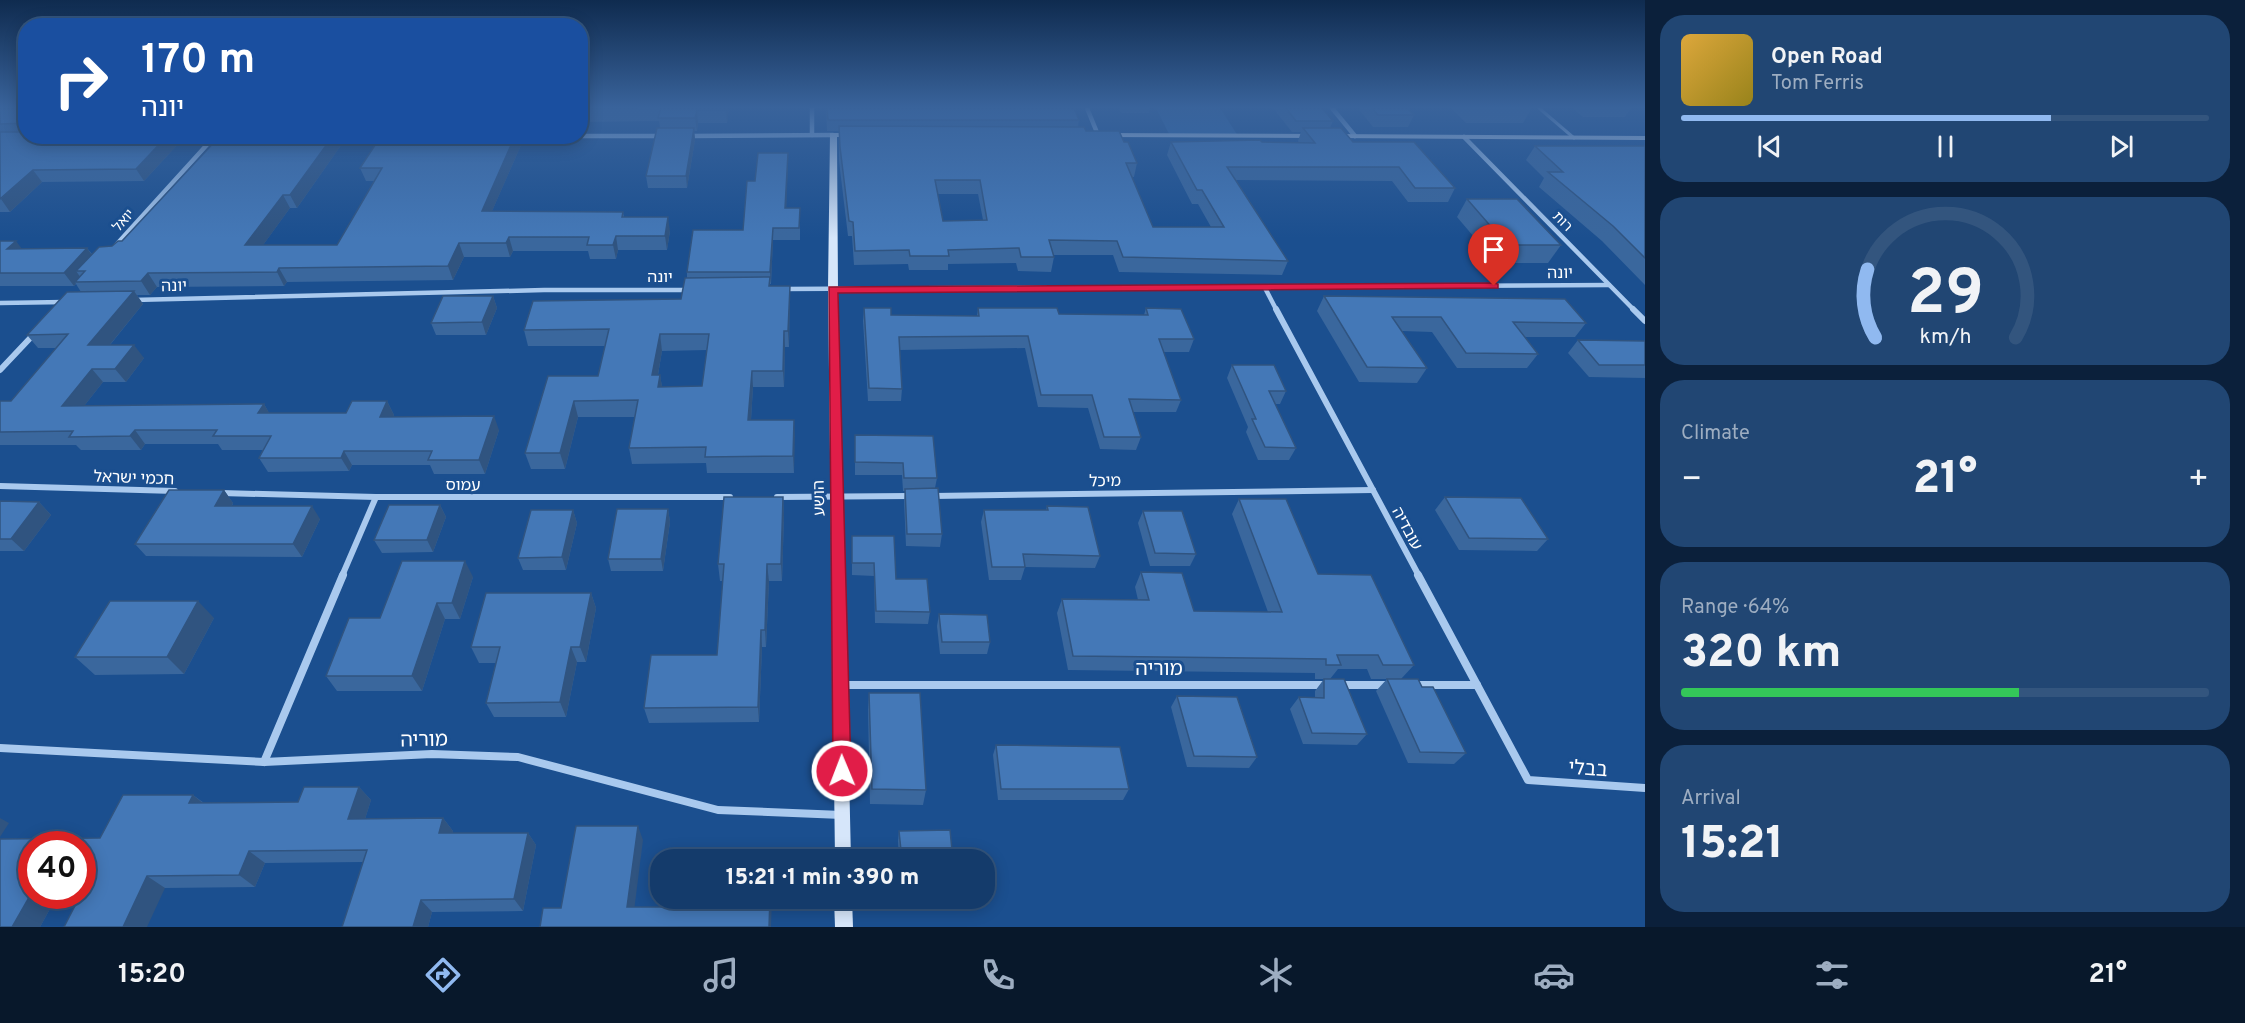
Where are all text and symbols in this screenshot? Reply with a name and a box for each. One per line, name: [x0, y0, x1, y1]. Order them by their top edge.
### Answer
text: 170 m: [141, 35, 255, 88]
icon: right: [42, 42, 120, 120]
text: Open Road: [1771, 44, 1883, 71]
text: Tom Ferris: [1771, 71, 1864, 97]
text: יונה: [141, 92, 184, 126]
icon: previous: [1753, 130, 1786, 163]
icon: pause: [1929, 130, 1962, 163]
icon: next: [2105, 130, 2138, 163]
street label: יואל: [110, 206, 139, 236]
street label: רות: [1548, 209, 1575, 236]
pin: [1468, 224, 1519, 286]
icon: arrive: [1477, 233, 1510, 266]
text: 29: [1907, 257, 1983, 336]
street label: יונה: [1547, 264, 1573, 284]
street label: יונה: [647, 268, 673, 288]
street label: יונה: [161, 277, 187, 297]
text: km/h: [1919, 325, 1971, 352]
text: Climate: [1681, 421, 1750, 447]
text: 21°: [1913, 452, 1977, 509]
text: −: [1681, 460, 1702, 502]
text: +: [2188, 460, 2209, 502]
street label: חכמי ישראל: [93, 468, 175, 490]
street label: מיכל: [1089, 472, 1121, 492]
street label: עמוס: [445, 476, 481, 496]
street label: הושע: [810, 480, 830, 516]
street label: עובדיה: [1387, 504, 1426, 554]
text: Range · 64%: [1681, 595, 1790, 621]
text: 320 km: [1681, 626, 1841, 683]
street label: מוריה: [1135, 657, 1183, 683]
street label: מוריה: [400, 728, 448, 754]
position arrow: [810, 739, 874, 803]
street label: בבלי: [1567, 756, 1608, 784]
text: Arrival: [1681, 786, 1741, 812]
text: 15:21: [1681, 817, 1784, 874]
speed limit sign: 40: [18, 831, 96, 909]
text: 15:21 · 1 min · 390 m: [726, 865, 919, 892]
icon: directions: [422, 954, 464, 996]
icon: music: [700, 954, 742, 996]
icon: phone: [977, 954, 1019, 996]
icon: climate: [1255, 954, 1297, 996]
icon: car: [1533, 954, 1575, 996]
icon: filters: [1811, 954, 1853, 996]
text: 15:20: [118, 958, 186, 992]
text: 21°: [2088, 958, 2127, 992]

